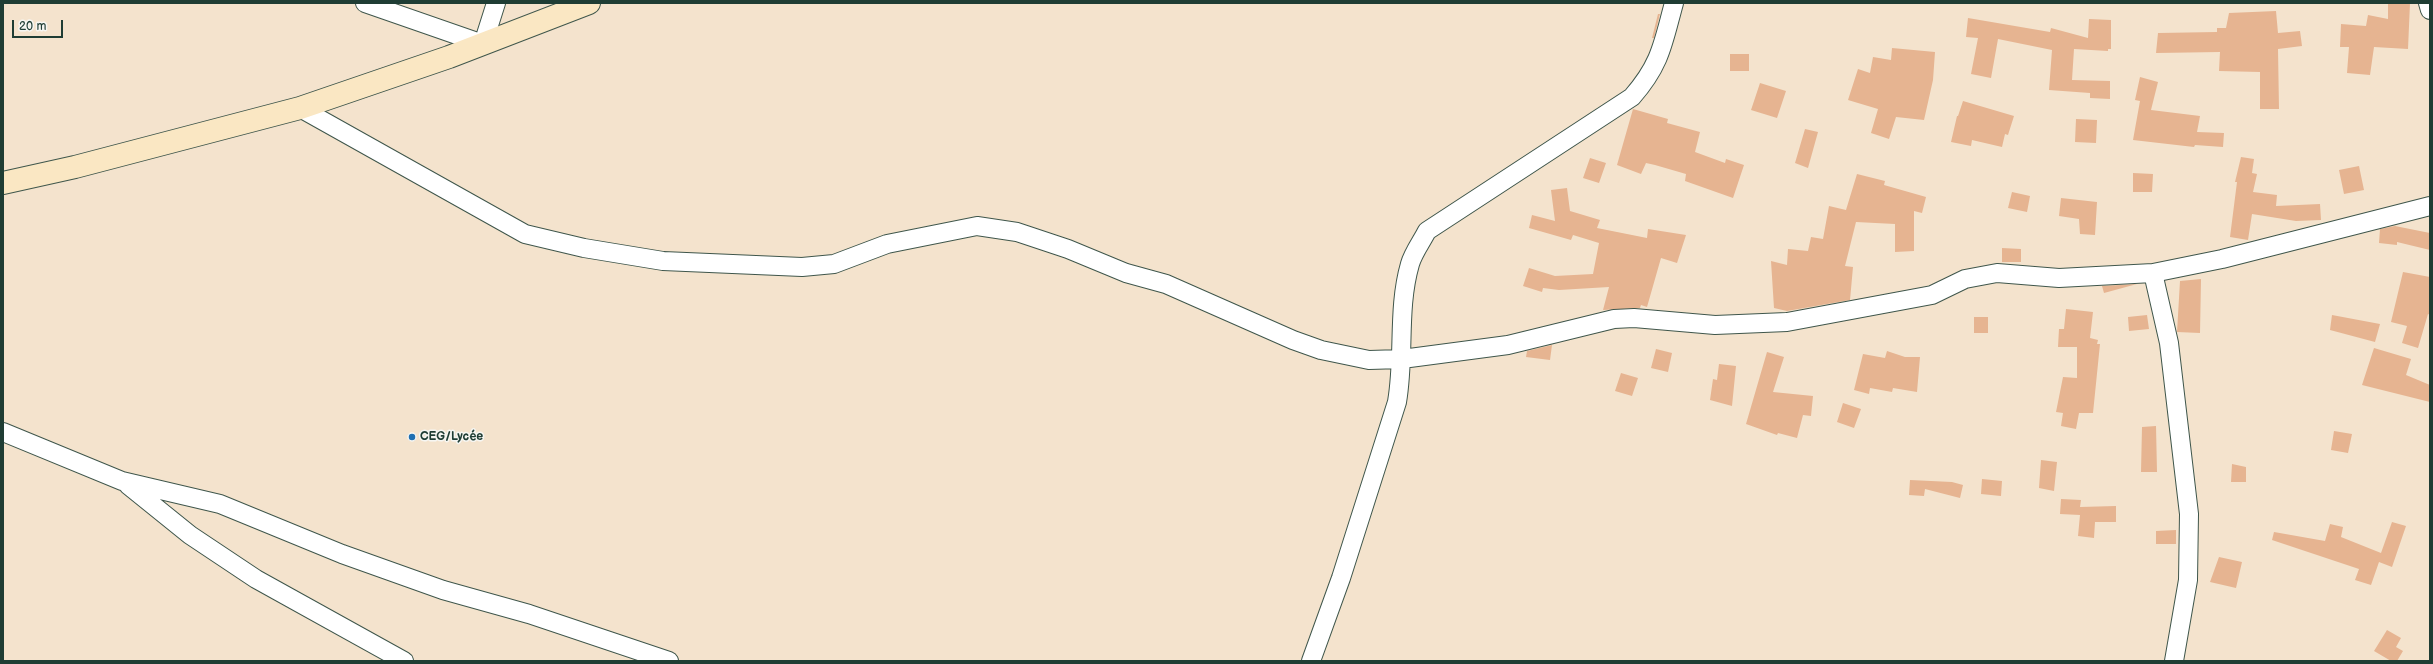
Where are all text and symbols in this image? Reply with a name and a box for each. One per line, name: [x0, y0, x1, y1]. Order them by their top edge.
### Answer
scale bar: [14, 12, 65, 38]
text: 20 m: [19, 19, 46, 34]
place label: CEG/Lycée: [420, 430, 483, 444]
marker: CEG/Lycée: [407, 432, 417, 442]

